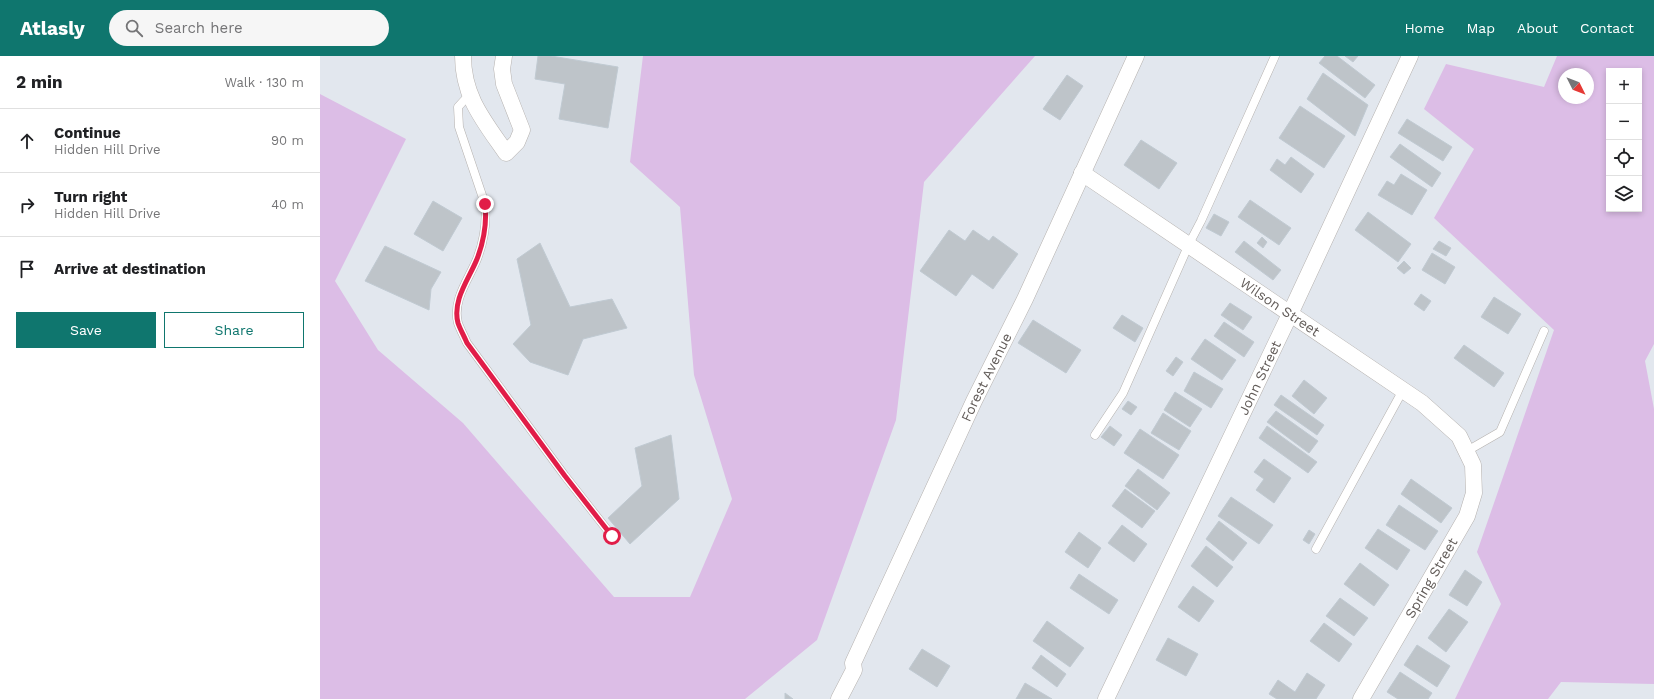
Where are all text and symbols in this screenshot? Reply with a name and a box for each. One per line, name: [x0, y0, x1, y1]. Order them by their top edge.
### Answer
search box: [109, 10, 389, 46]
text: Atlasly: [20, 17, 85, 40]
icon: search: [123, 17, 145, 39]
text: Search here: [155, 19, 243, 37]
text: Home: [1404, 20, 1444, 36]
text: Map: [1466, 20, 1495, 36]
text: About: [1517, 20, 1558, 36]
text: Contact: [1580, 20, 1634, 36]
north arrow: [1558, 68, 1594, 104]
map controls: [1606, 68, 1642, 212]
button: +: [1606, 68, 1642, 104]
text: 2 min: [16, 72, 62, 92]
text: Walk · 130 m: [225, 75, 304, 90]
button: −: [1606, 104, 1642, 140]
text: Continue: [54, 124, 121, 142]
icon: ahead: [16, 130, 38, 152]
text: 90 m: [271, 133, 304, 148]
button: locate: [1606, 140, 1642, 176]
text: Hidden Hill Drive: [54, 142, 161, 157]
button: layers: [1606, 176, 1642, 212]
text: Turn right: [54, 188, 127, 206]
icon: right: [16, 194, 38, 216]
route end: [476, 195, 494, 213]
text: 40 m: [271, 197, 304, 212]
text: Hidden Hill Drive: [54, 206, 161, 221]
icon: arrive: [16, 258, 38, 280]
text: Arrive at destination: [54, 260, 206, 278]
street label: Wilson Street: [1237, 274, 1323, 340]
button: Save: [16, 312, 156, 348]
button: Share: [164, 312, 304, 348]
street label: Forest Avenue: [958, 330, 1015, 424]
street label: John Street: [1235, 338, 1284, 418]
route start: [603, 527, 621, 545]
street label: Spring Street: [1402, 535, 1461, 621]

